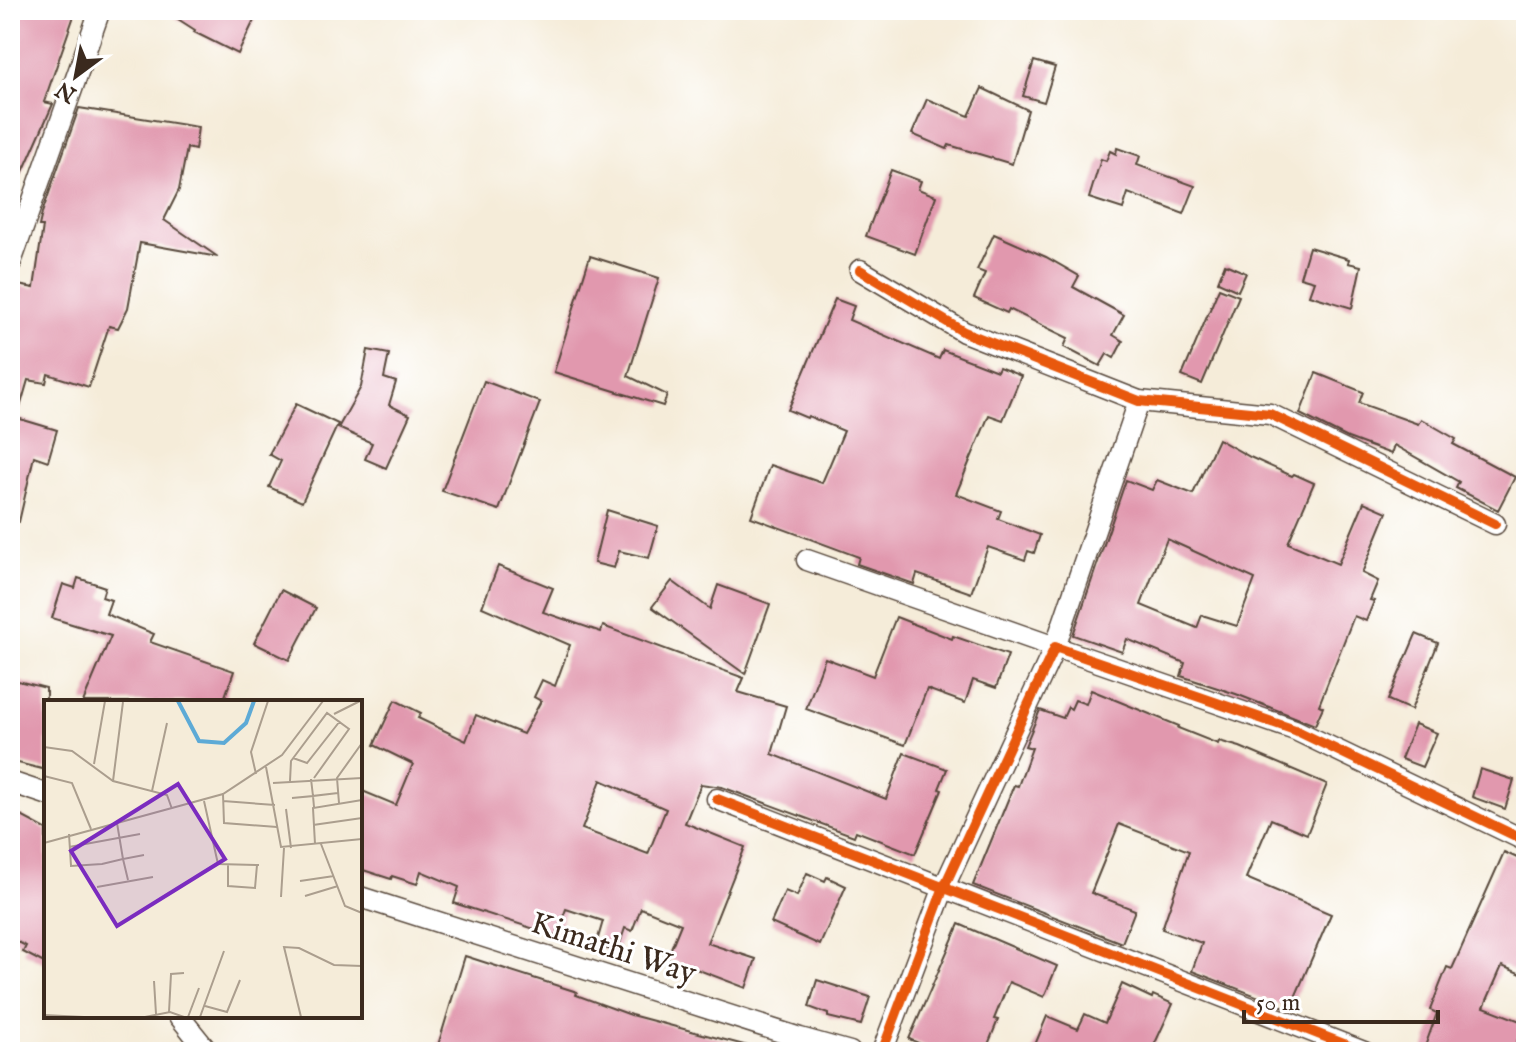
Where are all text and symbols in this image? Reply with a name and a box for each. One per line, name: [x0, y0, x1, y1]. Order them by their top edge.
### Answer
north arrow: [36, 36, 116, 116]
text: N: [51, 74, 83, 109]
inset map: [44, 700, 362, 1018]
street label: Kimathi Way: [525, 903, 701, 995]
scale bar: [1244, 974, 1438, 1024]
text: 50 m: [1256, 988, 1300, 1019]

